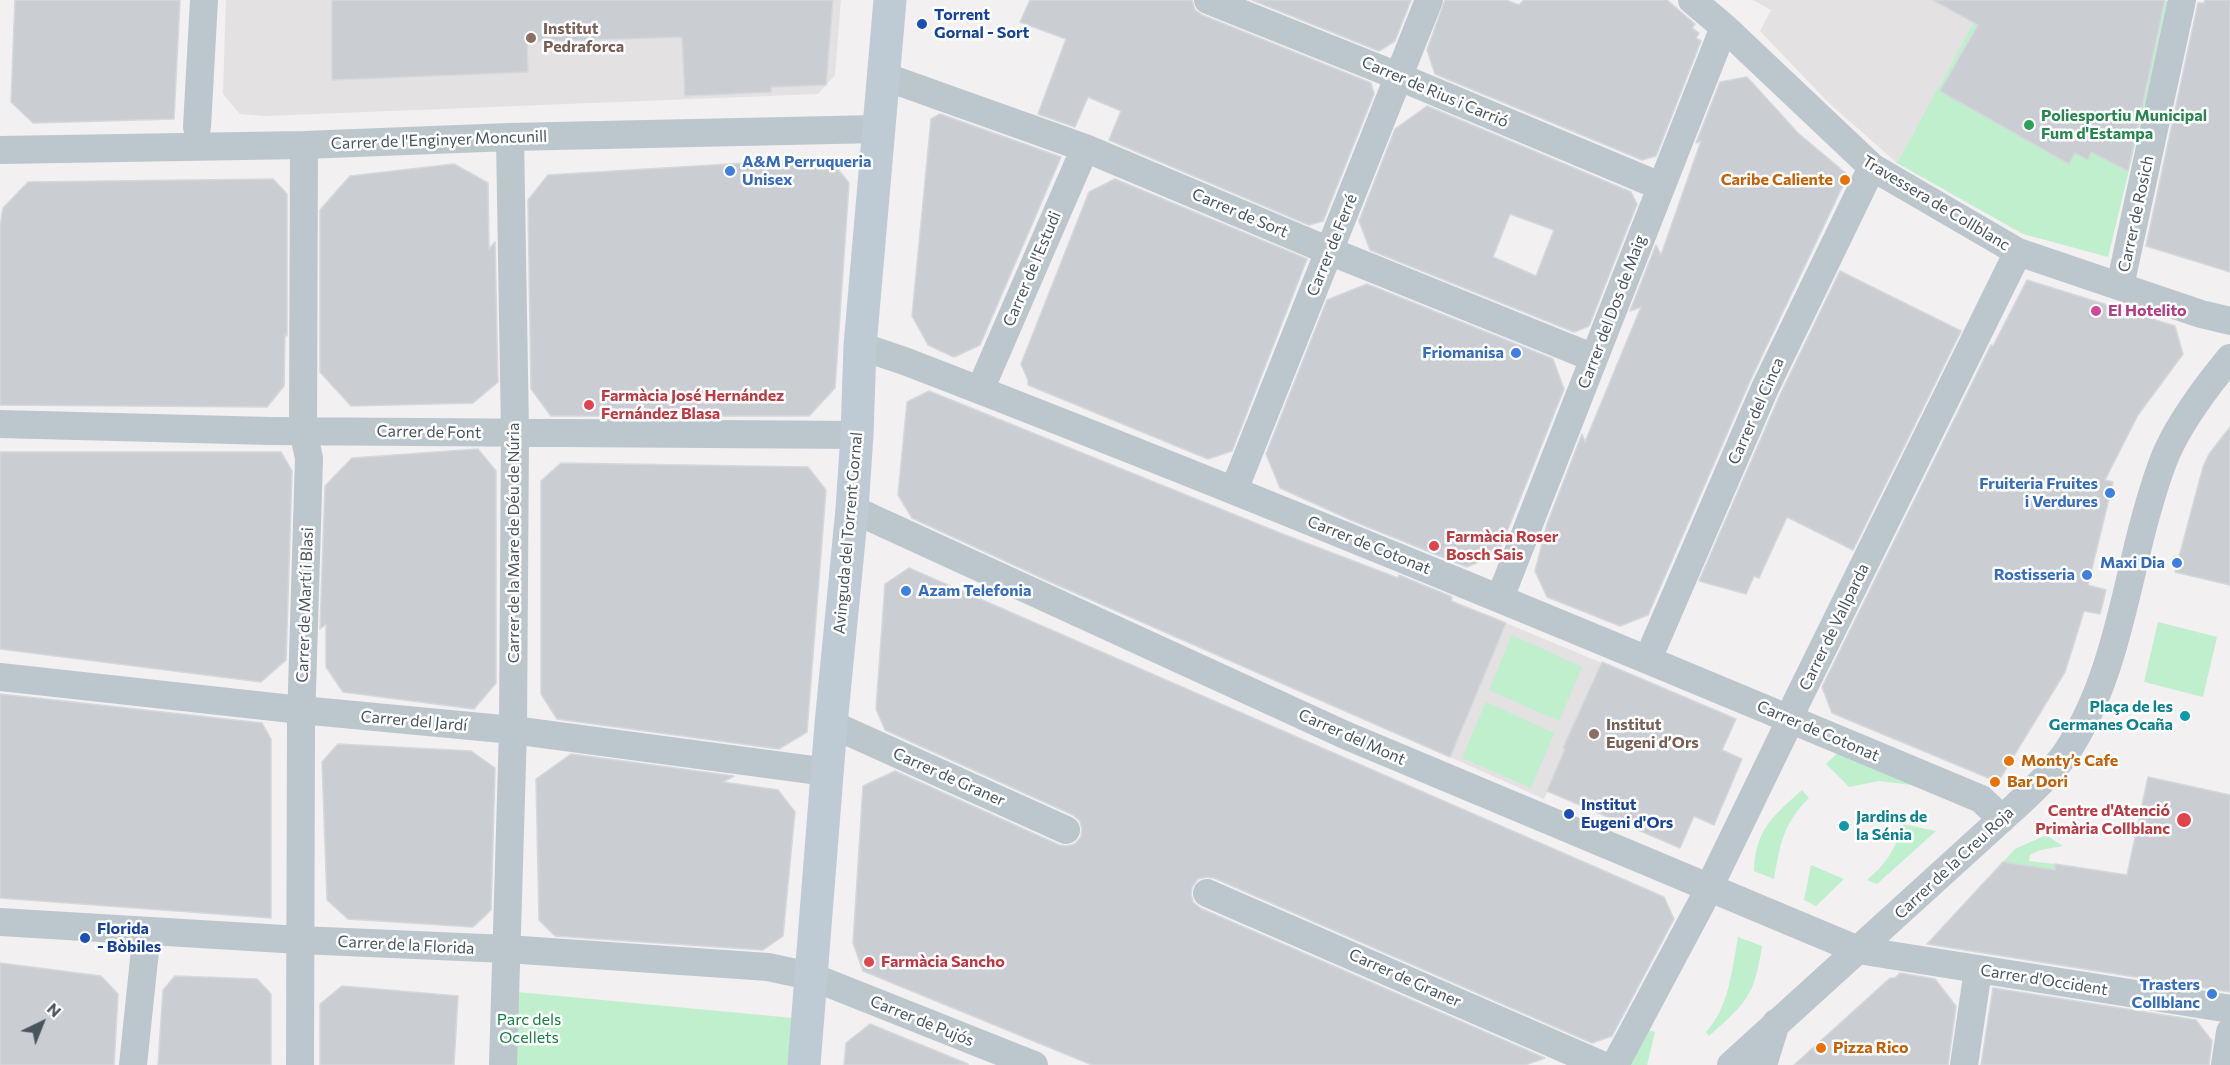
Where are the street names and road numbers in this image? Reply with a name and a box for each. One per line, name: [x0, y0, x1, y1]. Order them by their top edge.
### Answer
street label: Carrer de Rius i Carrió: [1359, 52, 1511, 132]
street label: Carrer de l'Enginyer Moncunill: [331, 127, 547, 153]
street label: Travessera de Collblanc: [1859, 151, 2013, 255]
street label: Carrer de Rosich: [2114, 154, 2158, 274]
street label: Carrer de Sort: [1189, 184, 1291, 242]
street label: Carrer de Ferré: [1303, 191, 1361, 299]
street label: Carrer de l'Estudi: [999, 208, 1065, 330]
street label: Carrer del Dos de Maig: [1574, 232, 1650, 392]
street label: Carrer del Cinca: [1724, 355, 1788, 467]
street label: Carrer de Font: [377, 421, 481, 443]
street label: Carrer de la Mare de Déu de Núria: [504, 423, 524, 663]
street label: Avinguda del Torrent Gornal: [830, 431, 866, 635]
street label: Carrer de Cotonat: [1305, 512, 1433, 578]
street label: Carrer de Martí i Blasi: [293, 527, 317, 683]
street label: Carrer de Vallparda: [1795, 560, 1873, 694]
street label: Carrer de Cotonat: [1754, 697, 1882, 765]
street label: Carrer del Mont: [1296, 705, 1408, 769]
street label: Carrer del Jardí: [360, 707, 468, 735]
street label: Carrer de Graner: [890, 744, 1008, 810]
street label: Carrer de la Creu Roja: [1891, 803, 2017, 923]
street label: Carrer de la Florida: [337, 932, 475, 958]
street label: Carrer de Graner: [1346, 945, 1464, 1011]
street label: Carrer d'Occident: [1979, 960, 2109, 1000]
street label: Carrer de Pujós: [867, 991, 977, 1051]

